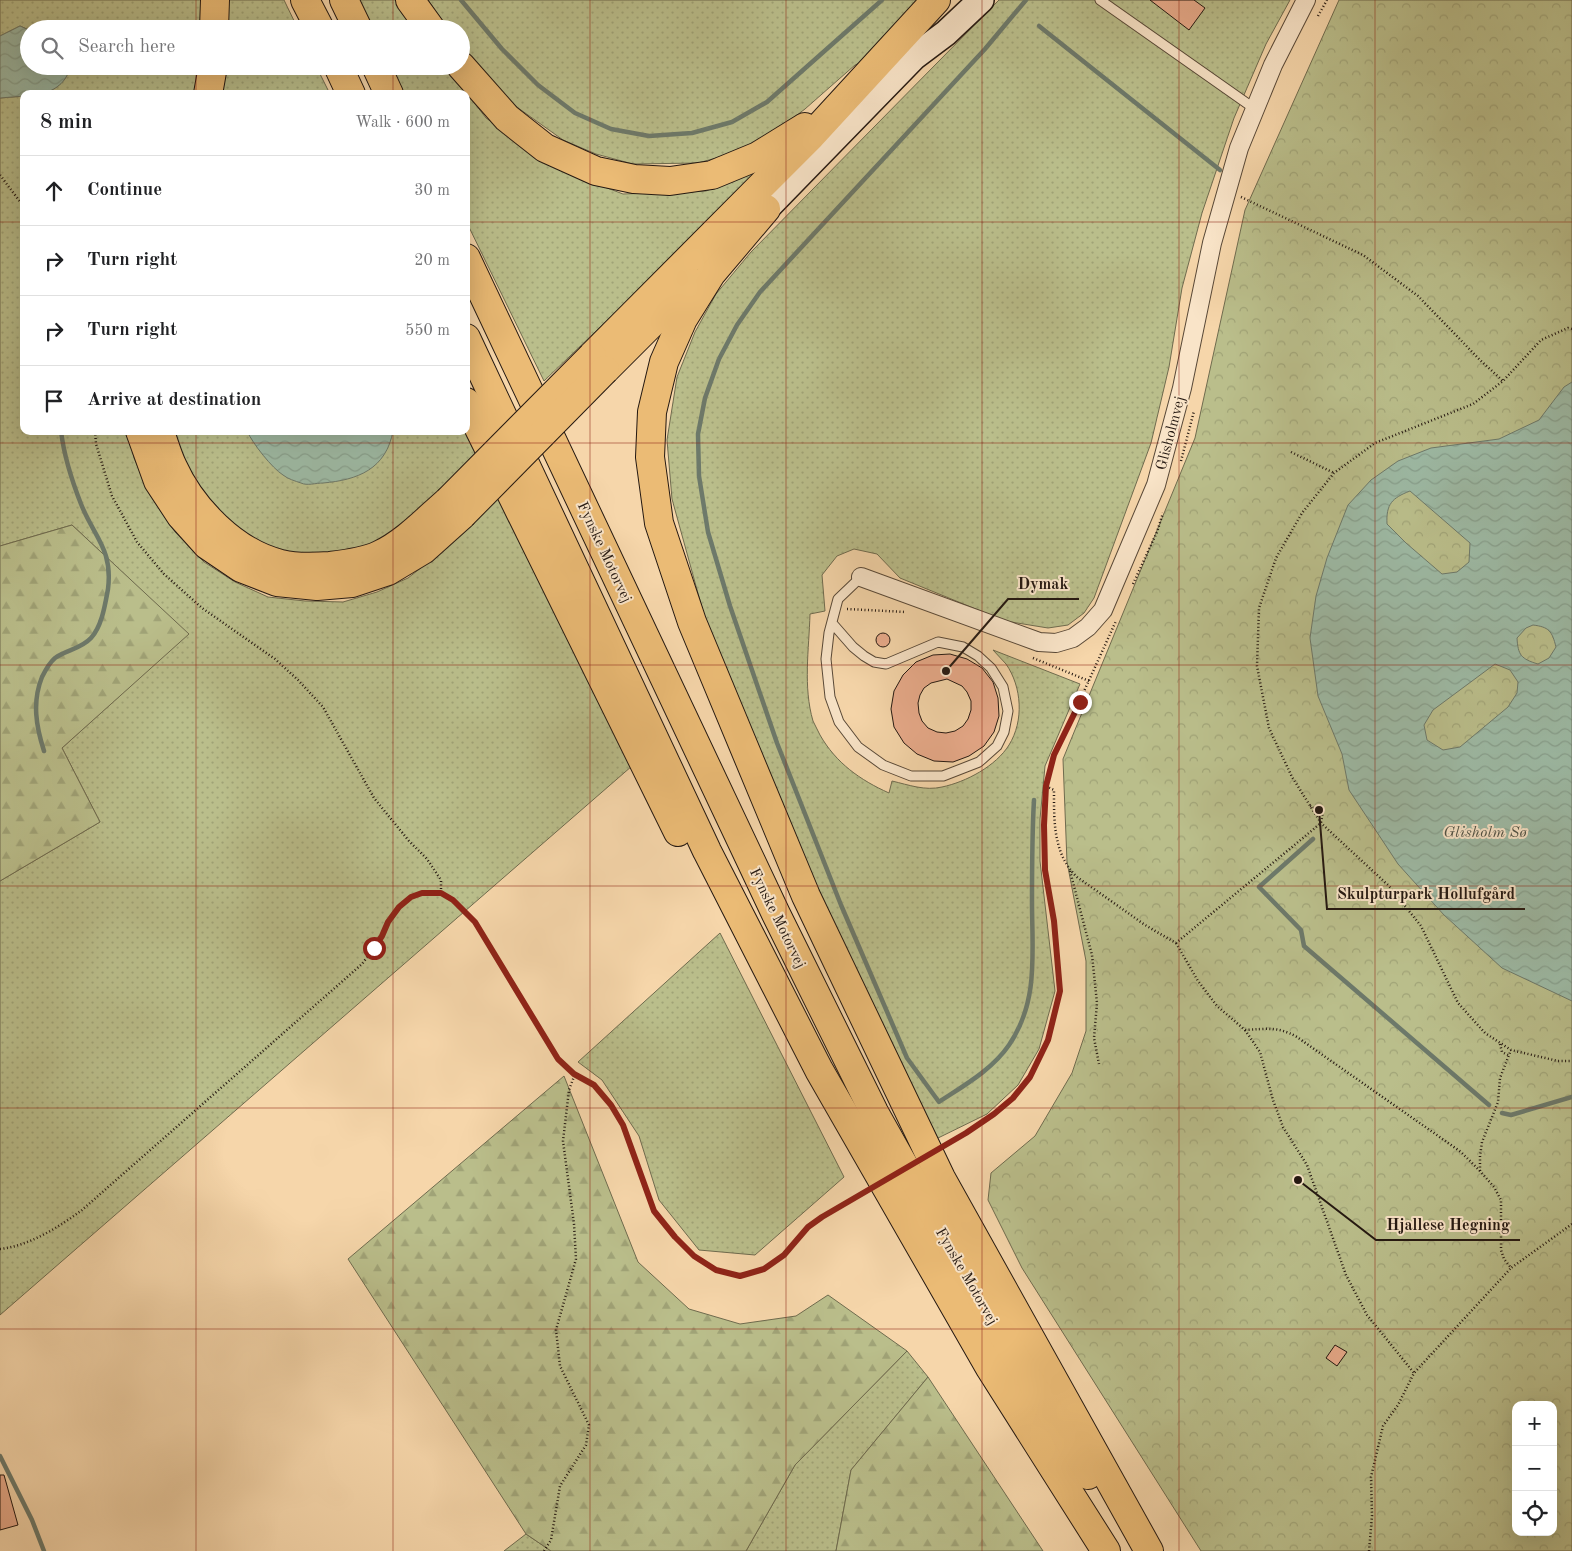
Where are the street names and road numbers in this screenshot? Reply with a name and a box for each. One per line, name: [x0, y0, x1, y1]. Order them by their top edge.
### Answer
street label: Glisholmvej: [1154, 395, 1189, 472]
street label: Fynske Motorvej: [574, 500, 634, 605]
street label: Fynske Motorvej: [746, 866, 807, 971]
street label: Fynske Motorvej: [932, 1226, 1000, 1328]

